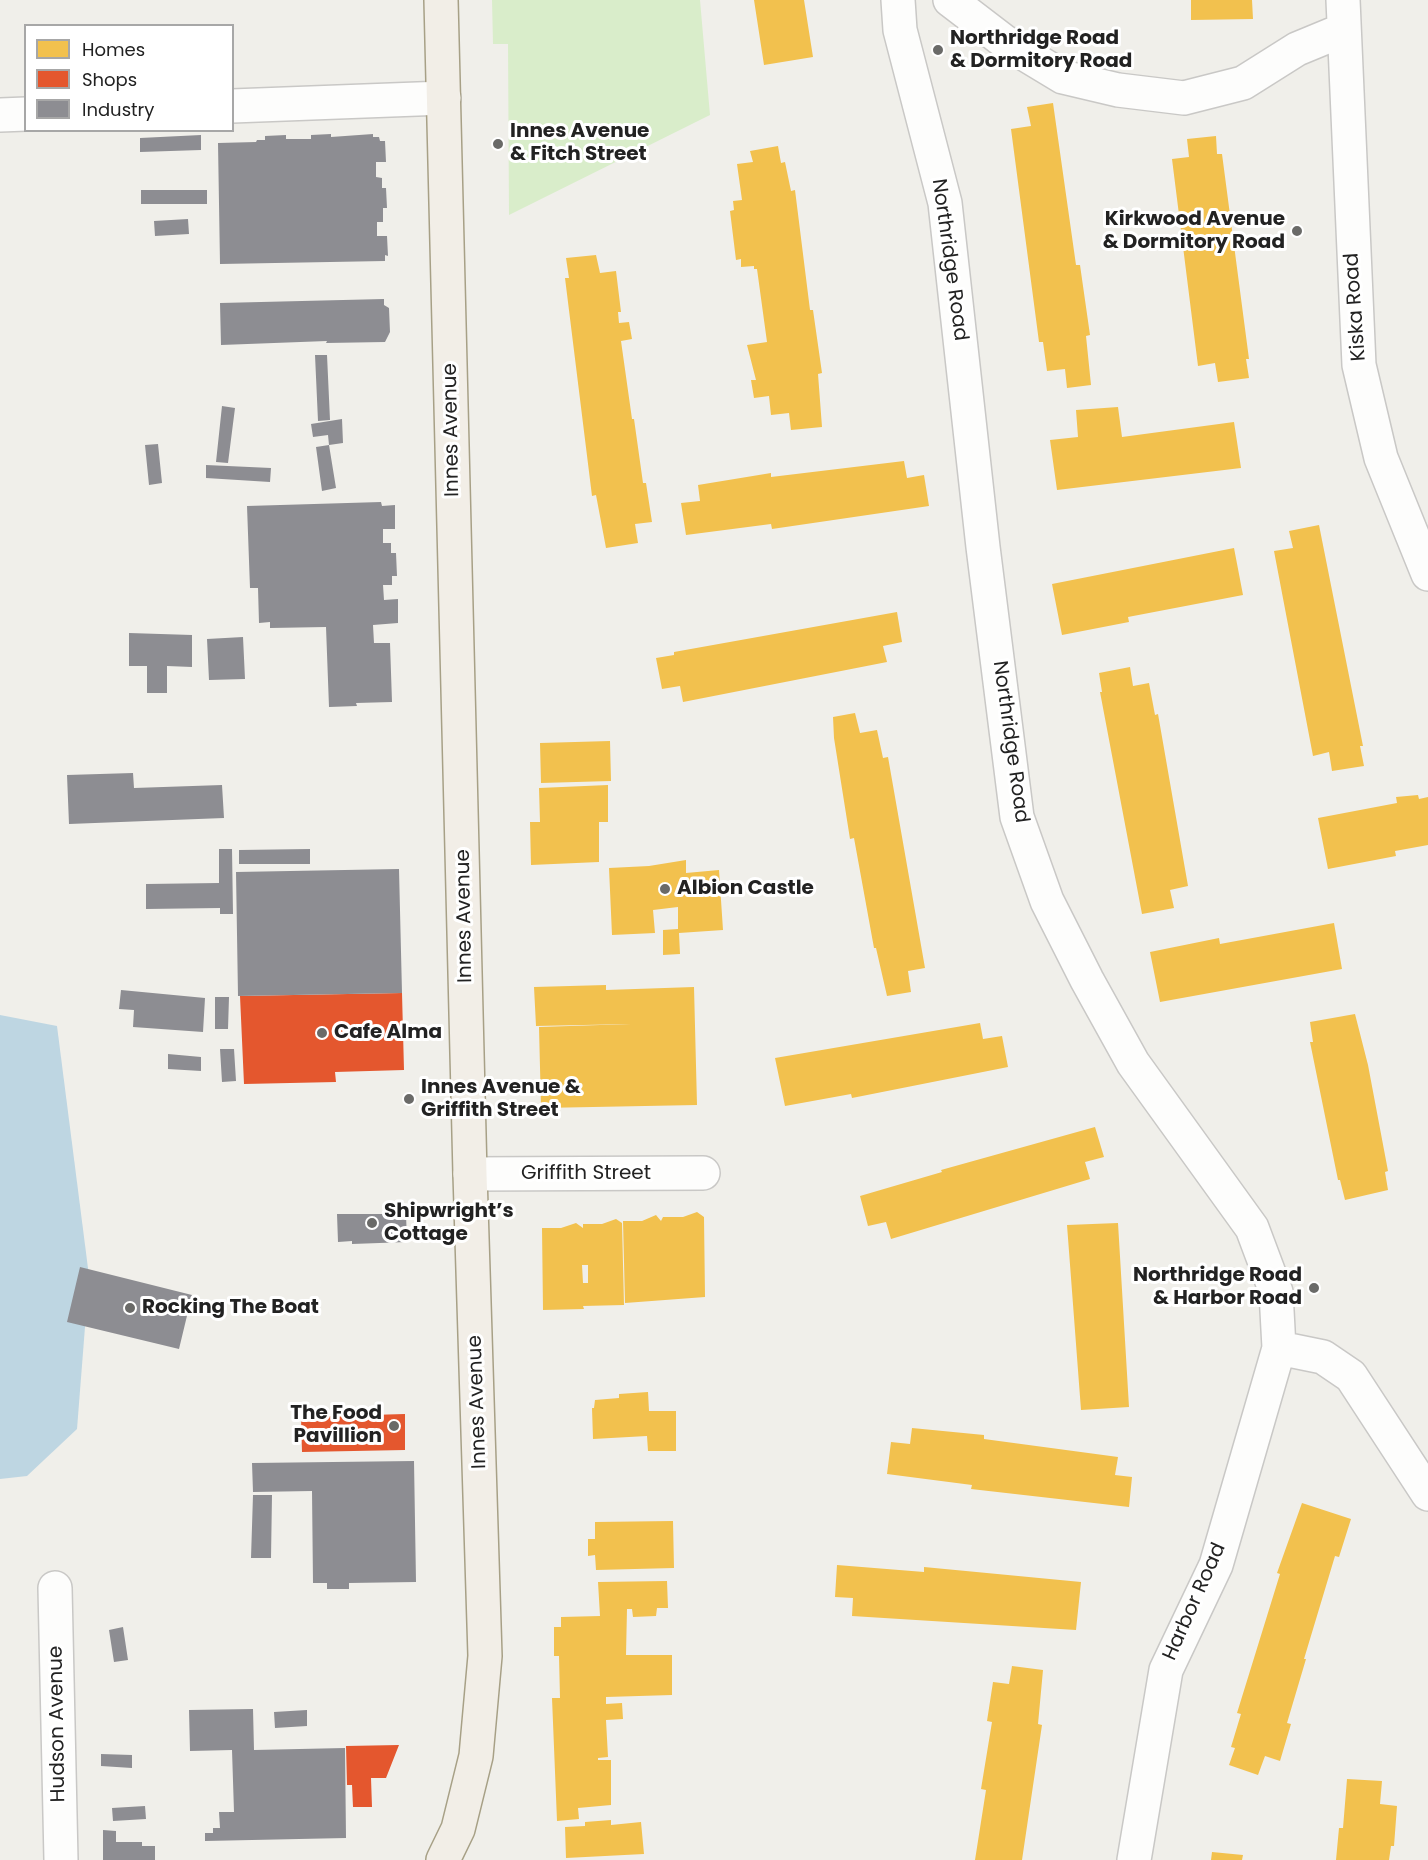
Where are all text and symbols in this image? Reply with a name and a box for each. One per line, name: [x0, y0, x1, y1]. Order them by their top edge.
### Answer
legend: [24, 24, 234, 132]
place label: Northridge Road & Dormitory Road: [950, 27, 1132, 74]
text: Homes: [82, 37, 145, 62]
marker: Northridge Road & Dormitory Road: [931, 43, 945, 57]
text: Shops: [82, 67, 137, 92]
text: Industry: [82, 97, 154, 122]
place label: Innes Avenue & Fitch Street: [510, 120, 649, 167]
marker: Innes Avenue & Fitch Street: [491, 137, 505, 151]
street label: Northridge Road: [926, 177, 972, 343]
place label: Kirkwood Avenue & Dormitory Road: [1103, 208, 1285, 255]
marker: Kirkwood Avenue & Dormitory Road: [1290, 224, 1304, 238]
street label: Kiska Road: [1340, 252, 1372, 362]
street label: Innes Avenue: [439, 363, 465, 497]
street label: Northridge Road: [987, 659, 1033, 825]
street label: Innes Avenue: [452, 849, 478, 983]
place label: Albion Castle: [677, 877, 814, 901]
marker: Albion Castle: [658, 882, 672, 896]
place label: Cafe Alma: [334, 1021, 442, 1045]
marker: Cafe Alma: [315, 1026, 329, 1040]
place label: Innes Avenue & Griffith Street: [421, 1076, 581, 1123]
marker: Innes Avenue & Griffith Street: [402, 1092, 416, 1106]
street label: Griffith Street: [521, 1162, 651, 1186]
place label: Shipwright’s Cottage: [384, 1200, 514, 1247]
marker: Shipwright’s Cottage: [365, 1216, 379, 1230]
place label: Northridge Road & Harbor Road: [1133, 1264, 1302, 1311]
marker: Northridge Road & Harbor Road: [1307, 1281, 1321, 1295]
place label: Rocking The Boat: [142, 1296, 319, 1320]
marker: Rocking The Boat: [123, 1301, 137, 1315]
street label: Innes Avenue: [464, 1335, 492, 1469]
place label: The Food Pavillion: [290, 1402, 382, 1449]
marker: The Food Pavillion: [387, 1419, 401, 1433]
street label: Harbor Road: [1158, 1540, 1232, 1664]
street label: Hudson Avenue: [45, 1645, 71, 1803]

